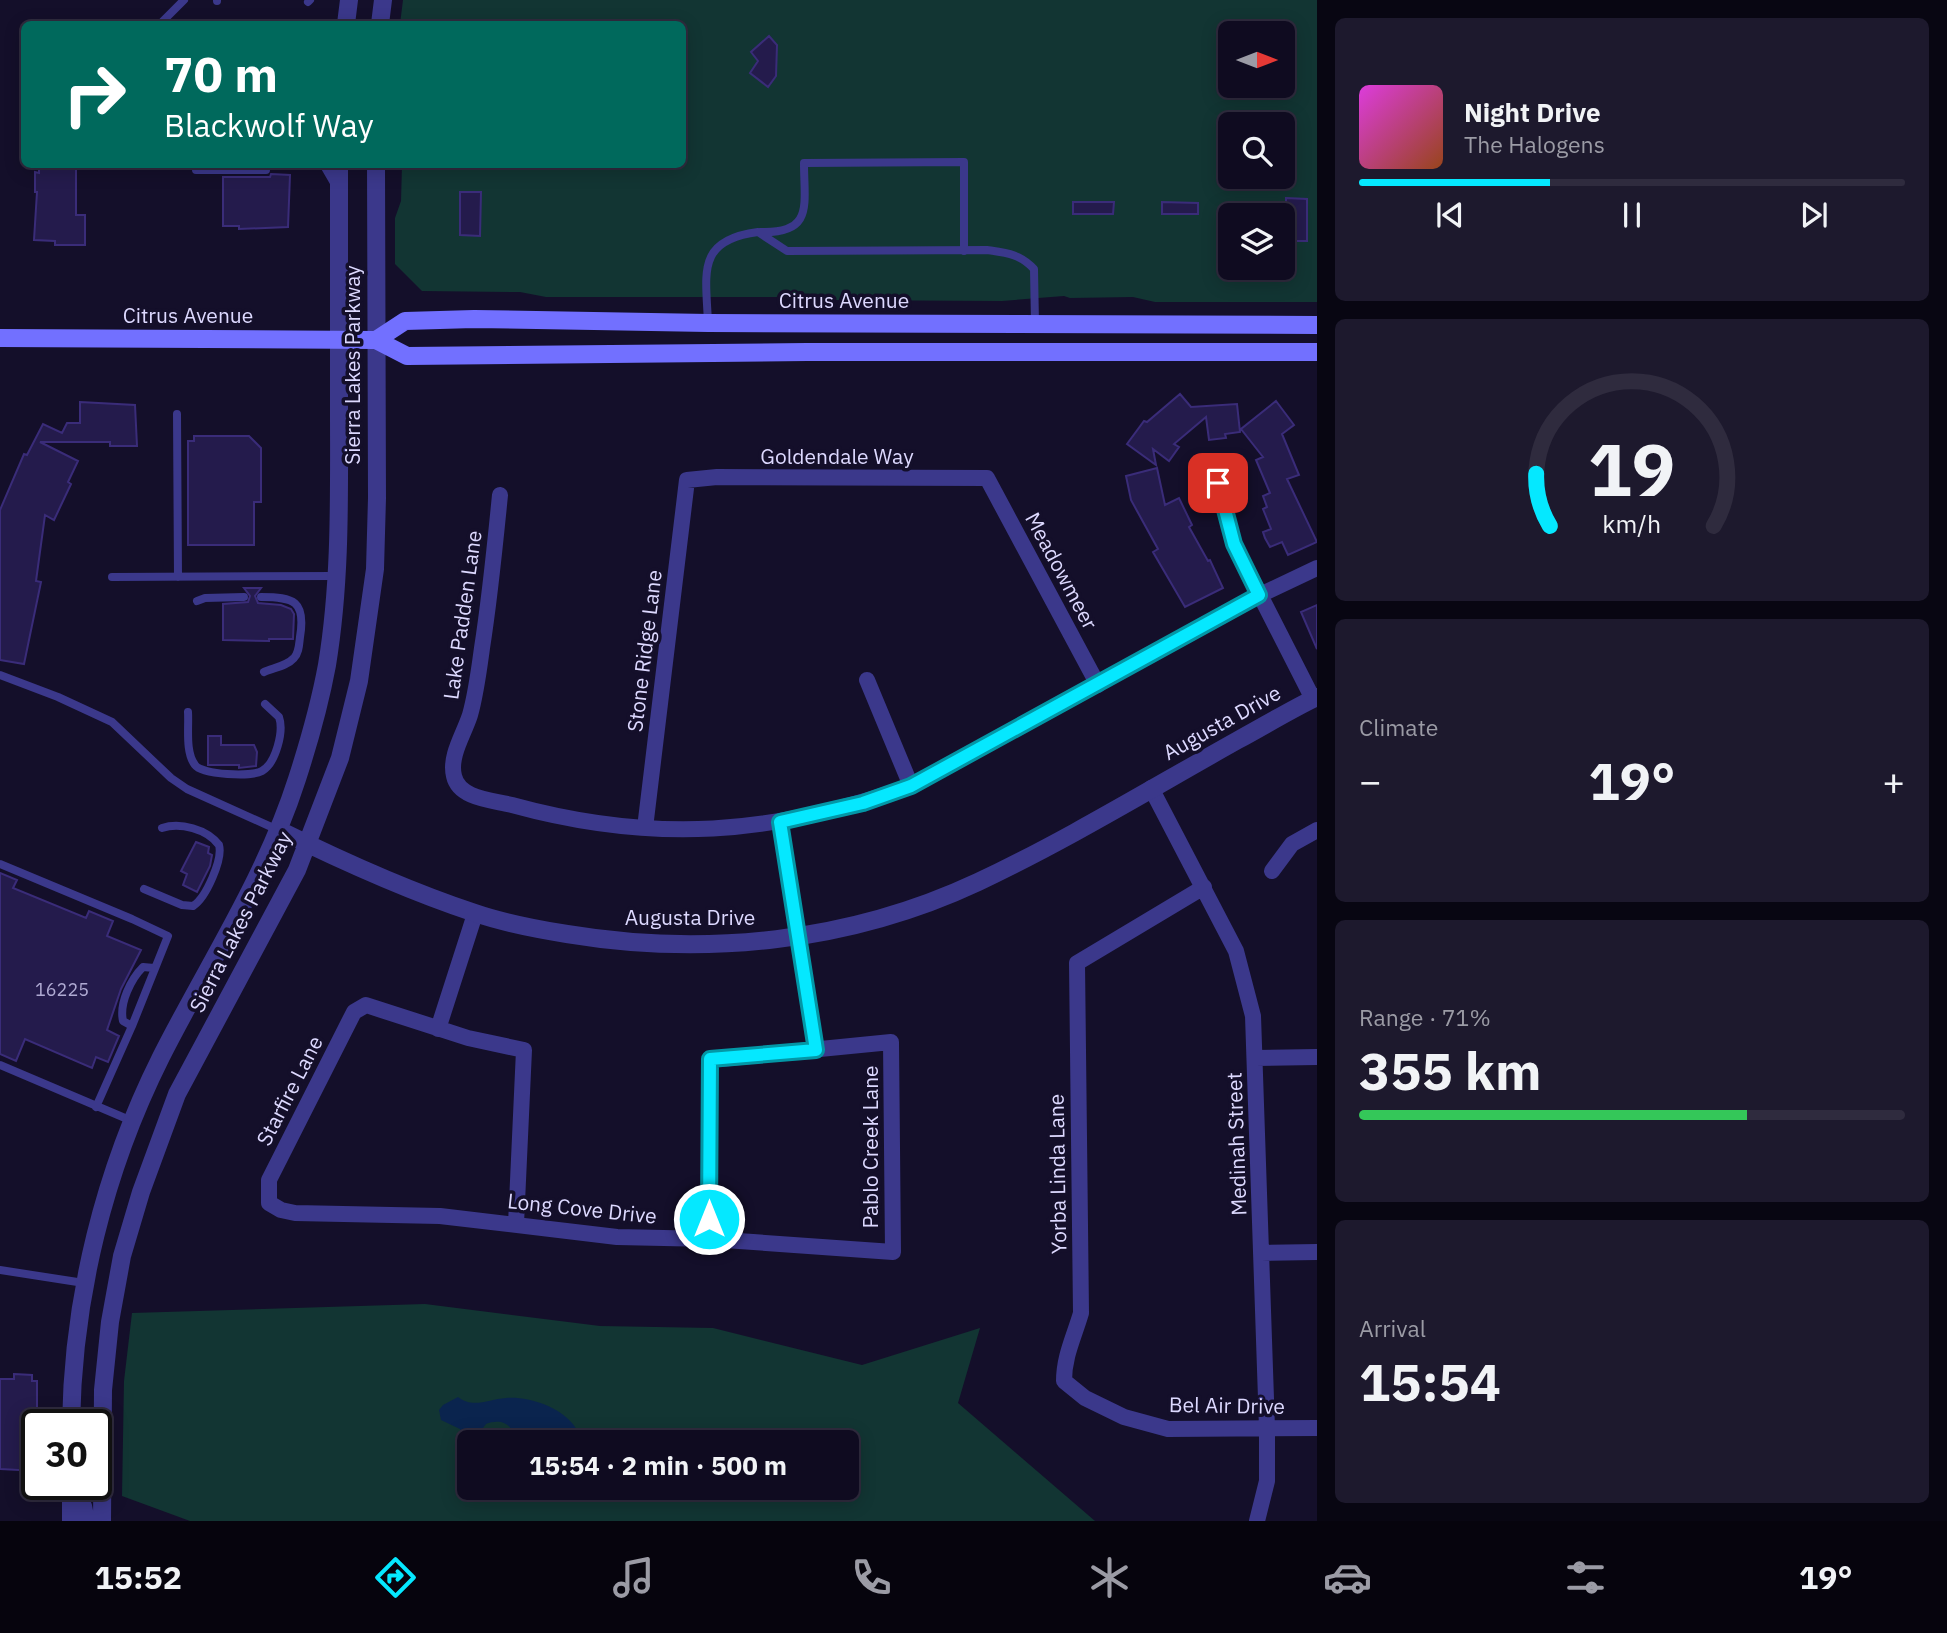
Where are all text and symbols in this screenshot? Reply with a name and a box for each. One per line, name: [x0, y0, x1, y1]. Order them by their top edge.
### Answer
north arrow: [1218, 21, 1295, 98]
map controls: [1218, 21, 1295, 280]
text: 70 m: [164, 42, 278, 105]
icon: right: [49, 49, 140, 140]
text: Night Drive: [1464, 95, 1601, 129]
text: Blackwolf Way: [164, 104, 374, 146]
button: search: [1218, 112, 1295, 189]
text: The Halogens: [1464, 129, 1605, 159]
icon: previous: [1431, 196, 1469, 234]
icon: pause: [1613, 196, 1651, 234]
icon: next: [1795, 196, 1833, 234]
button: layers: [1218, 203, 1295, 280]
street label: Sierra Lakes Parkway: [338, 265, 366, 465]
street label: Citrus Avenue: [779, 286, 909, 314]
street label: Citrus Avenue: [123, 301, 253, 329]
text: 19: [1588, 421, 1676, 516]
street label: Goldendale Way: [760, 442, 914, 470]
pin: [1188, 453, 1248, 513]
icon: arrive: [1199, 464, 1237, 502]
street label: Meadowmeer: [1019, 507, 1105, 634]
text: km/h: [1603, 507, 1661, 540]
street label: Lake Padden Lane: [436, 528, 488, 701]
street label: Stone Ridge Lane: [620, 568, 668, 734]
street label: Augusta Drive: [1158, 678, 1285, 766]
text: Climate: [1359, 712, 1438, 742]
text: 19°: [1589, 747, 1675, 814]
text: −: [1359, 756, 1382, 805]
text: +: [1882, 756, 1905, 805]
street label: Sierra Lakes Parkway: [182, 826, 298, 1017]
street label: Augusta Drive: [625, 903, 755, 931]
house number: 16225: [35, 978, 89, 1001]
text: Range · 71%: [1359, 1002, 1491, 1032]
street label: Starfire Lane: [249, 1031, 329, 1150]
text: 355 km: [1359, 1037, 1541, 1104]
street label: Pablo Creek Lane: [856, 1065, 884, 1229]
street label: Medinah Street: [1220, 1072, 1252, 1216]
street label: Yorba Linda Lane: [1042, 1094, 1072, 1254]
position arrow: [672, 1182, 746, 1256]
street label: Long Cove Drive: [506, 1186, 658, 1230]
text: Arrival: [1359, 1313, 1426, 1343]
text: 15:54: [1359, 1348, 1501, 1415]
street label: Bel Air Drive: [1169, 1390, 1285, 1420]
speed limit sign: 30: [21, 1409, 112, 1500]
text: 15:54 · 2 min · 500 m: [529, 1448, 787, 1482]
icon: directions: [371, 1553, 420, 1602]
icon: music: [609, 1553, 658, 1602]
icon: phone: [847, 1553, 896, 1602]
icon: climate: [1085, 1553, 1134, 1602]
icon: car: [1323, 1553, 1372, 1602]
icon: filters: [1561, 1553, 1610, 1602]
text: 15:52: [95, 1556, 182, 1598]
text: 19°: [1799, 1556, 1852, 1598]

